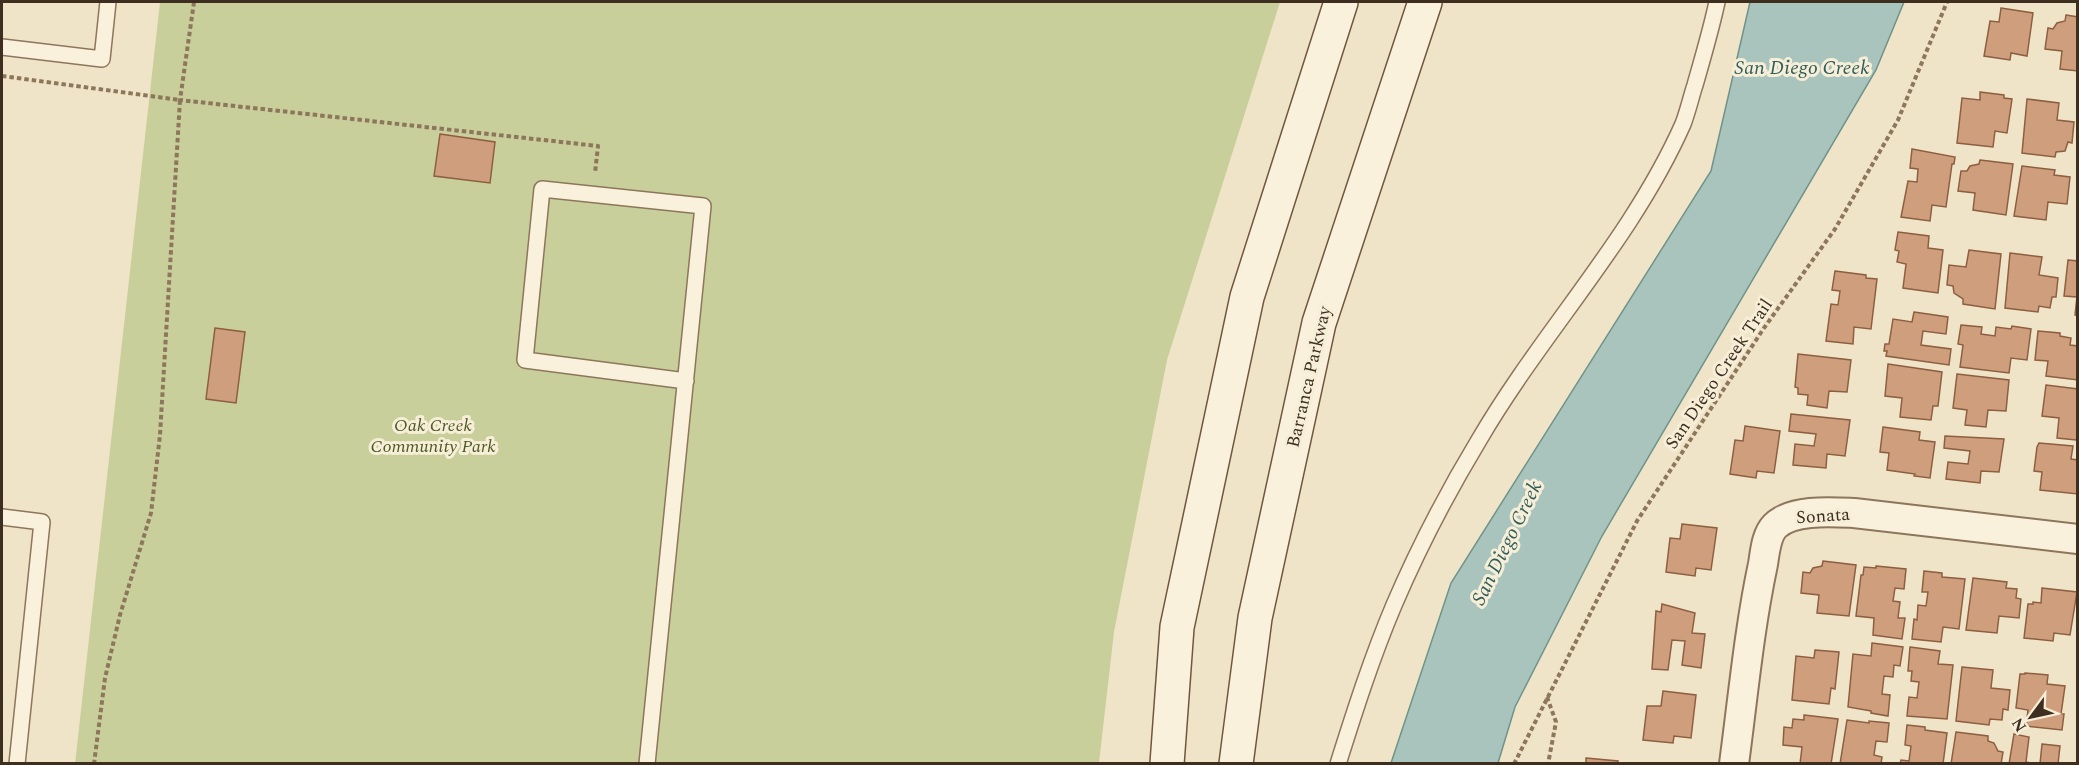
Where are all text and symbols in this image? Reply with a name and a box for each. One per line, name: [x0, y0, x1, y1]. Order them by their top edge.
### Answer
water label: San Diego Creek: [1734, 53, 1870, 83]
street label: San Diego Creek Trail: [1658, 293, 1780, 455]
street label: Barranca Parkway: [1280, 302, 1339, 450]
park label: Oak Creek Community Park: [370, 412, 496, 460]
water label: San Diego Creek: [1464, 475, 1550, 610]
street label: Sonata: [1795, 501, 1851, 531]
north arrow: [2001, 687, 2061, 747]
text: N: [2006, 713, 2033, 737]

